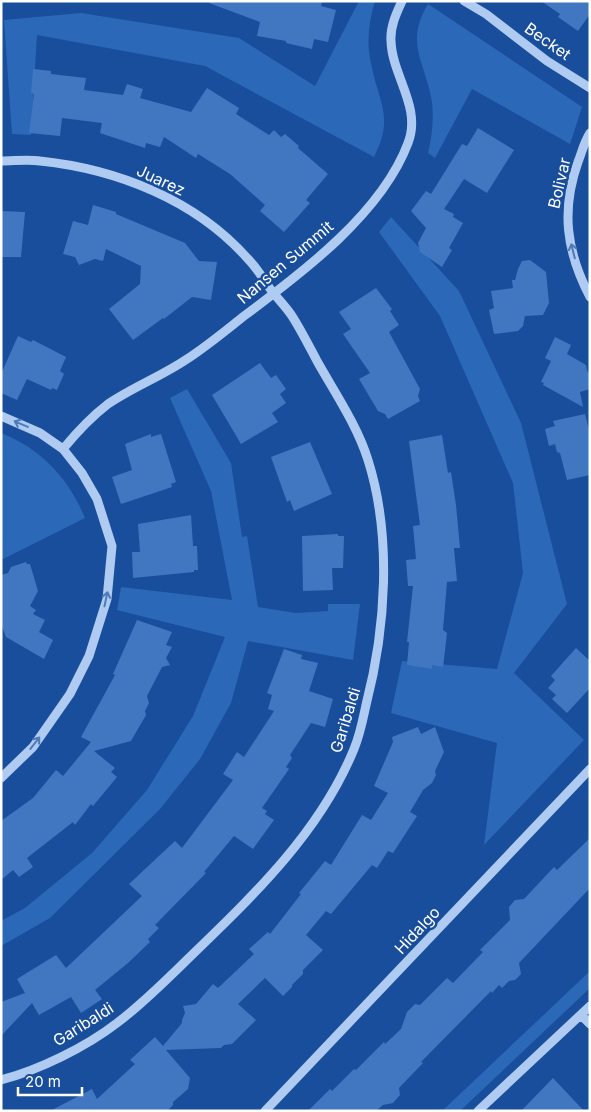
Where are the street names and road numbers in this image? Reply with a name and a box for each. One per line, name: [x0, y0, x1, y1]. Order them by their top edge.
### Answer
street label: Becket: [521, 18, 575, 64]
street label: Bolivar: [543, 156, 575, 210]
street label: Juarez: [134, 160, 188, 200]
street label: Nansen Summit: [233, 216, 337, 308]
street label: Garibaldi: [326, 685, 364, 755]
street label: Hidalgo: [390, 902, 444, 958]
street label: Garibaldi: [49, 998, 117, 1050]

